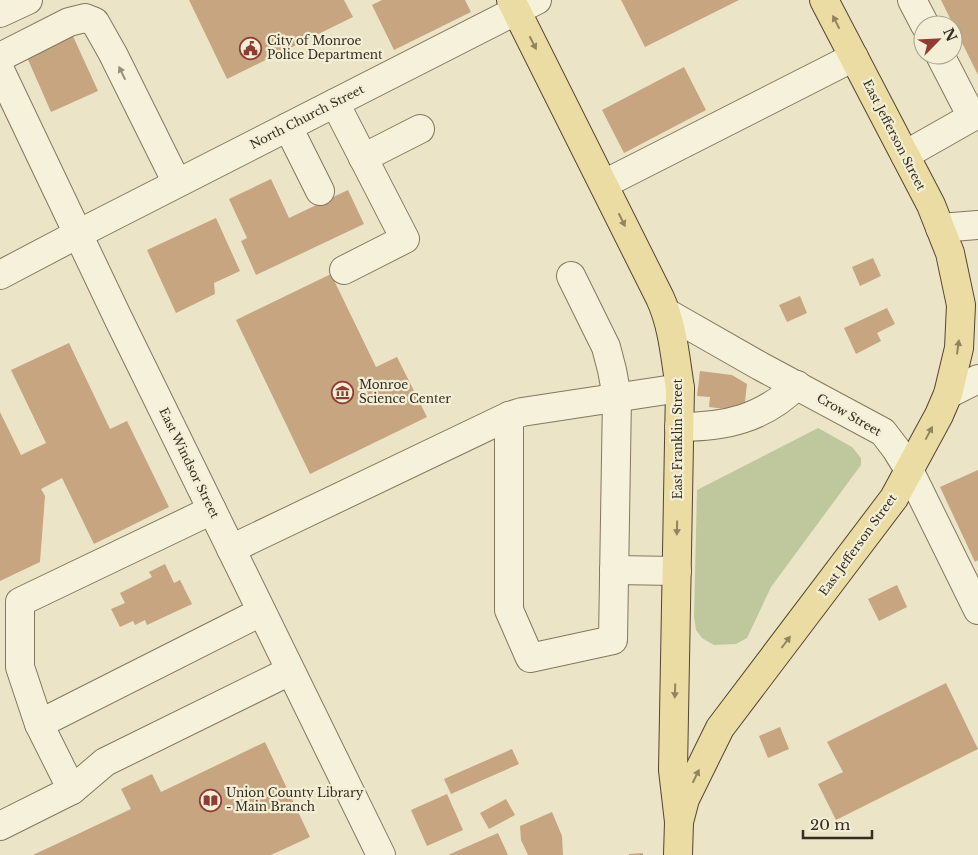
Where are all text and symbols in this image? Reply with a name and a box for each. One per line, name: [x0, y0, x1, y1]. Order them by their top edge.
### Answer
one-way arrow: [832, 15, 840, 29]
north arrow: [913, 15, 963, 65]
text: N: [939, 25, 961, 44]
place label: City of Monroe Police Department: [267, 33, 383, 62]
public building icon: City of Monroe Police Department: [239, 36, 263, 60]
one-way arrow: [529, 36, 537, 51]
one-way arrow: [118, 65, 127, 80]
street label: East Jefferson Street: [860, 77, 929, 193]
street label: North Church Street: [247, 81, 367, 152]
one-way arrow: [618, 213, 626, 227]
one-way arrow: [954, 338, 962, 354]
place label: Monroe Science Center: [359, 377, 451, 406]
street label: East Franklin Street: [670, 378, 685, 499]
museum icon: Monroe Science Center: [331, 380, 355, 404]
street label: Crow Street: [814, 390, 885, 439]
street label: East Windsor Street: [156, 405, 223, 521]
one-way arrow: [925, 425, 933, 440]
street label: East Jefferson Street: [816, 490, 900, 599]
one-way arrow: [673, 521, 681, 537]
one-way arrow: [780, 635, 791, 648]
one-way arrow: [670, 683, 678, 699]
one-way arrow: [692, 769, 700, 784]
place label: Union County Library - Main Branch: [226, 785, 364, 814]
library icon: Union County Library - Main Branch: [198, 788, 222, 812]
scale bar: [803, 808, 872, 840]
text: 20 m: [810, 815, 850, 834]

